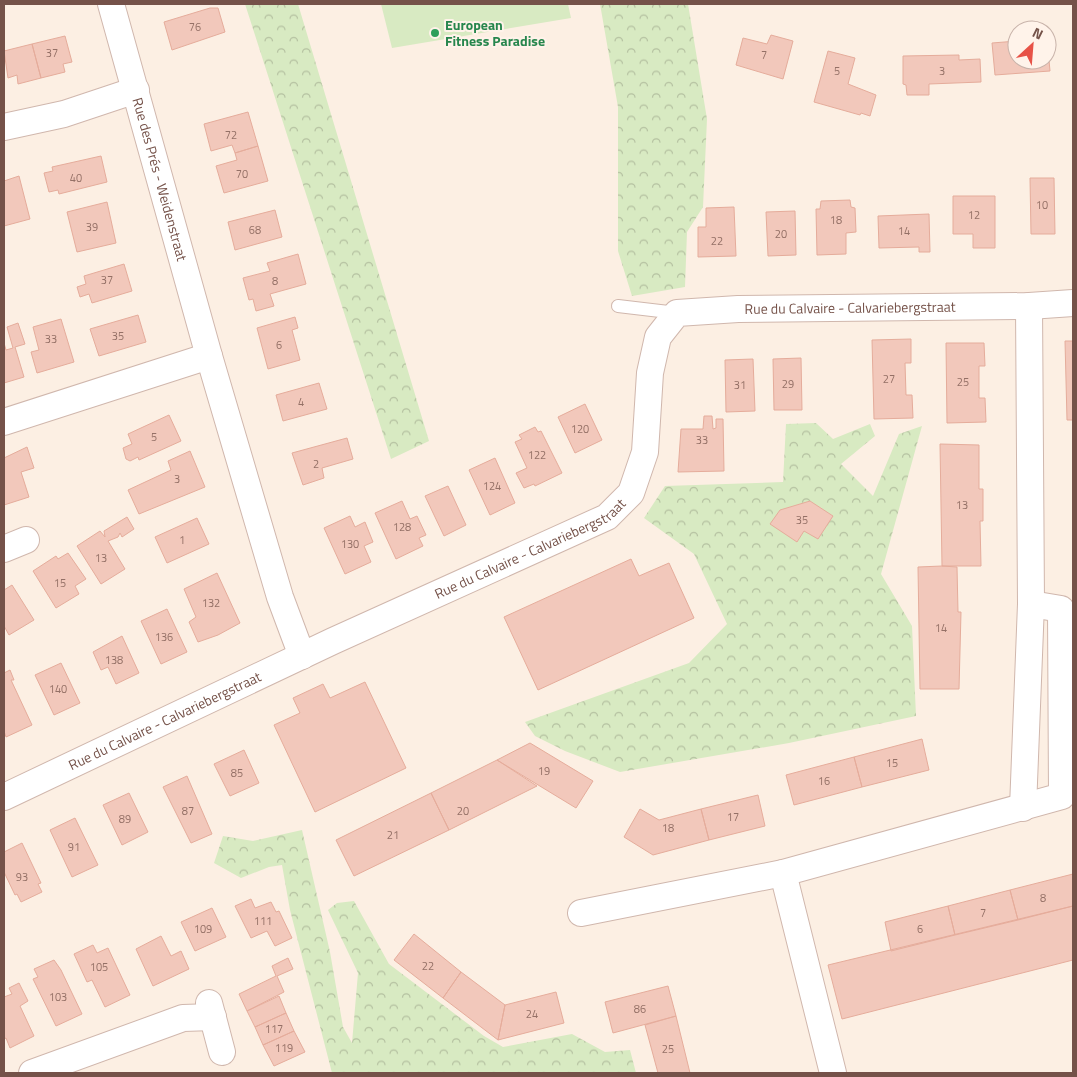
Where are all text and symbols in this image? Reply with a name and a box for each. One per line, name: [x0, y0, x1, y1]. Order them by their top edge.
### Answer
place label: European Fitness Paradise: [445, 14, 545, 51]
house number: 76: [189, 19, 201, 35]
north arrow: [1007, 20, 1057, 70]
text: N: [1029, 21, 1047, 44]
marker: European Fitness Paradise: [429, 27, 441, 39]
house number: 37: [46, 45, 58, 61]
house number: 7: [761, 47, 767, 63]
house number: 5: [834, 63, 840, 79]
house number: 3: [939, 63, 945, 79]
street label: Rue des Prés - Weidenstraat: [128, 95, 193, 263]
house number: 72: [225, 127, 237, 143]
house number: 70: [236, 166, 248, 182]
house number: 40: [70, 170, 82, 186]
house number: 10: [1036, 197, 1048, 213]
house number: 12: [968, 207, 980, 223]
house number: 18: [830, 212, 842, 228]
house number: 39: [86, 219, 98, 235]
house number: 68: [249, 222, 261, 238]
house number: 14: [898, 223, 910, 239]
house number: 20: [775, 226, 787, 242]
house number: 22: [711, 233, 723, 249]
house number: 37: [101, 272, 113, 288]
house number: 8: [272, 273, 278, 289]
street label: Rue du Calvaire - Calvariebergstraat: [744, 296, 956, 319]
house number: 35: [112, 328, 124, 344]
house number: 33: [45, 331, 57, 347]
house number: 6: [276, 337, 282, 353]
house number: 27: [883, 371, 895, 387]
house number: 25: [957, 374, 969, 390]
house number: 29: [782, 376, 794, 392]
house number: 31: [734, 377, 746, 393]
house number: 4: [298, 394, 304, 410]
house number: 120: [571, 421, 589, 437]
house number: 5: [151, 429, 157, 445]
house number: 33: [696, 432, 708, 448]
house number: 122: [528, 447, 546, 463]
house number: 2: [313, 456, 319, 472]
house number: 3: [174, 471, 180, 487]
house number: 124: [483, 478, 501, 494]
street label: Rue du Calvaire - Calvariebergstraat: [431, 493, 630, 604]
house number: 13: [956, 497, 968, 513]
house number: 35: [796, 512, 808, 528]
house number: 128: [393, 519, 411, 535]
house number: 1: [179, 532, 185, 548]
house number: 130: [341, 536, 359, 552]
house number: 13: [95, 550, 107, 566]
house number: 15: [54, 575, 66, 591]
house number: 132: [202, 595, 220, 611]
house number: 14: [935, 620, 947, 636]
house number: 136: [155, 629, 173, 645]
house number: 138: [105, 652, 123, 668]
street label: Rue du Calvaire - Calvariebergstraat: [65, 666, 265, 775]
house number: 140: [49, 681, 67, 697]
house number: 15: [886, 755, 898, 771]
house number: 19: [538, 763, 550, 779]
house number: 85: [231, 765, 243, 781]
house number: 16: [818, 773, 830, 789]
house number: 87: [182, 803, 194, 819]
house number: 20: [457, 803, 469, 819]
house number: 17: [727, 809, 739, 825]
house number: 89: [119, 811, 131, 827]
house number: 18: [662, 820, 674, 836]
house number: 21: [387, 827, 399, 843]
house number: 91: [68, 839, 80, 855]
house number: 93: [16, 869, 28, 885]
house number: 8: [1040, 890, 1046, 906]
house number: 7: [980, 905, 986, 921]
house number: 111: [254, 913, 272, 929]
house number: 109: [194, 921, 212, 937]
house number: 6: [917, 921, 923, 937]
house number: 22: [422, 958, 434, 974]
house number: 105: [90, 959, 108, 975]
house number: 103: [49, 989, 67, 1005]
house number: 86: [634, 1001, 646, 1017]
house number: 24: [526, 1006, 538, 1022]
house number: 117: [265, 1021, 283, 1037]
house number: 119: [275, 1040, 293, 1056]
house number: 25: [662, 1041, 674, 1057]

